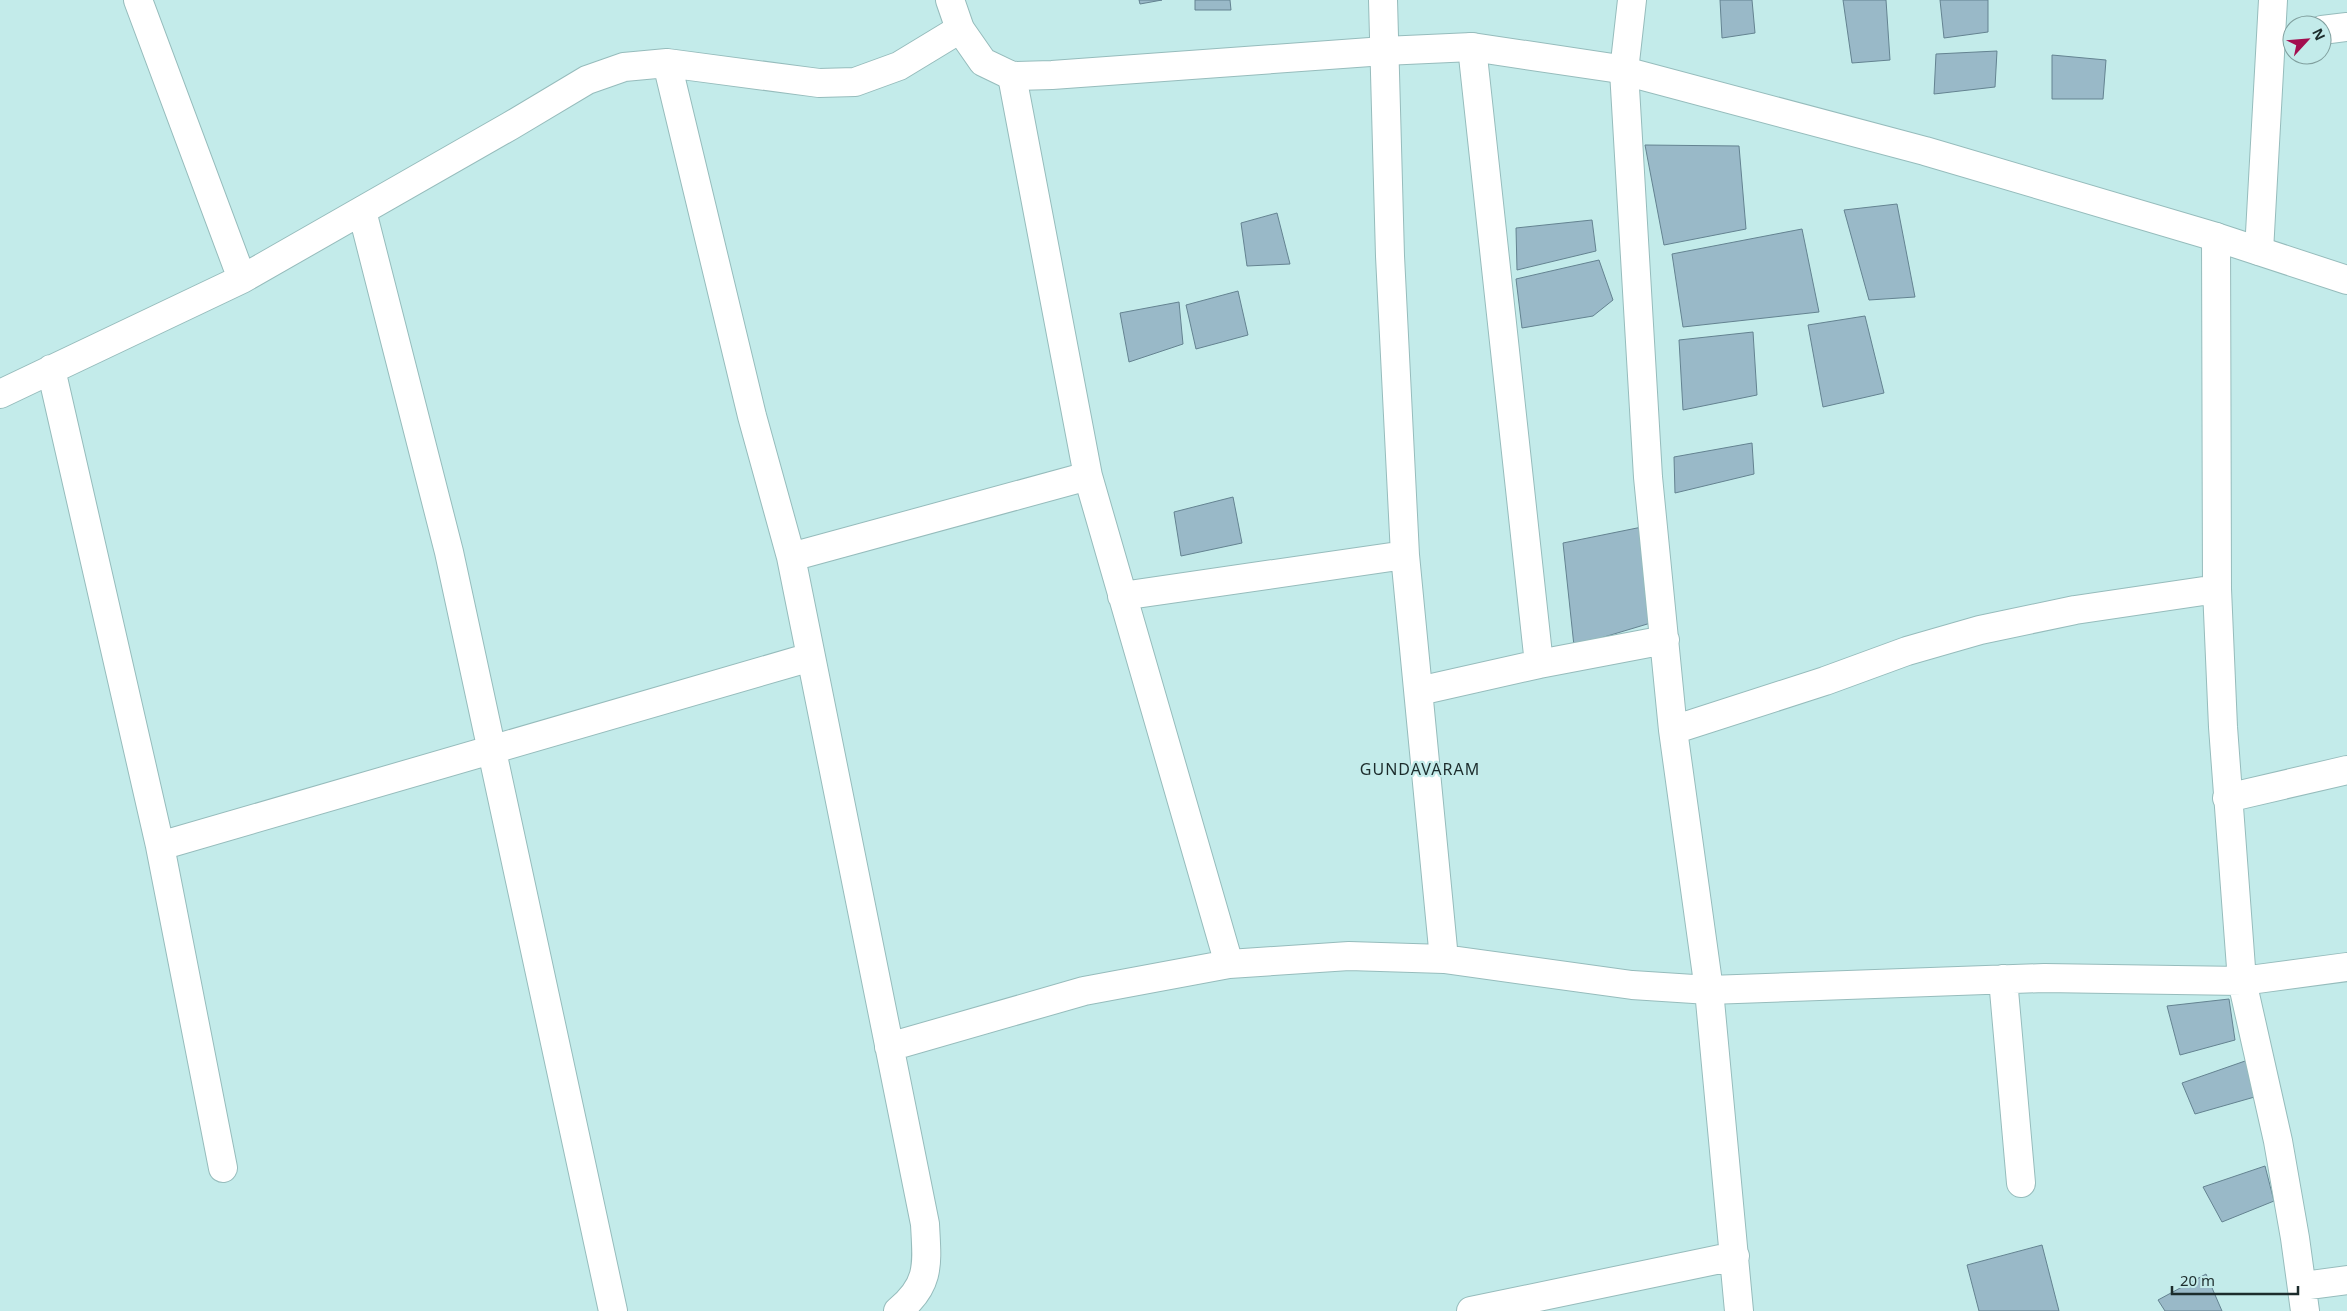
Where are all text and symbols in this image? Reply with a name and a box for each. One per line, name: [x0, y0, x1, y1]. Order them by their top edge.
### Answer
north arrow: [2282, 15, 2332, 65]
text: N: [2308, 25, 2330, 43]
district label: GUNDAVARAM: [1360, 758, 1480, 780]
scale bar: [2172, 1264, 2298, 1296]
text: 20 m: [2180, 1270, 2215, 1290]

